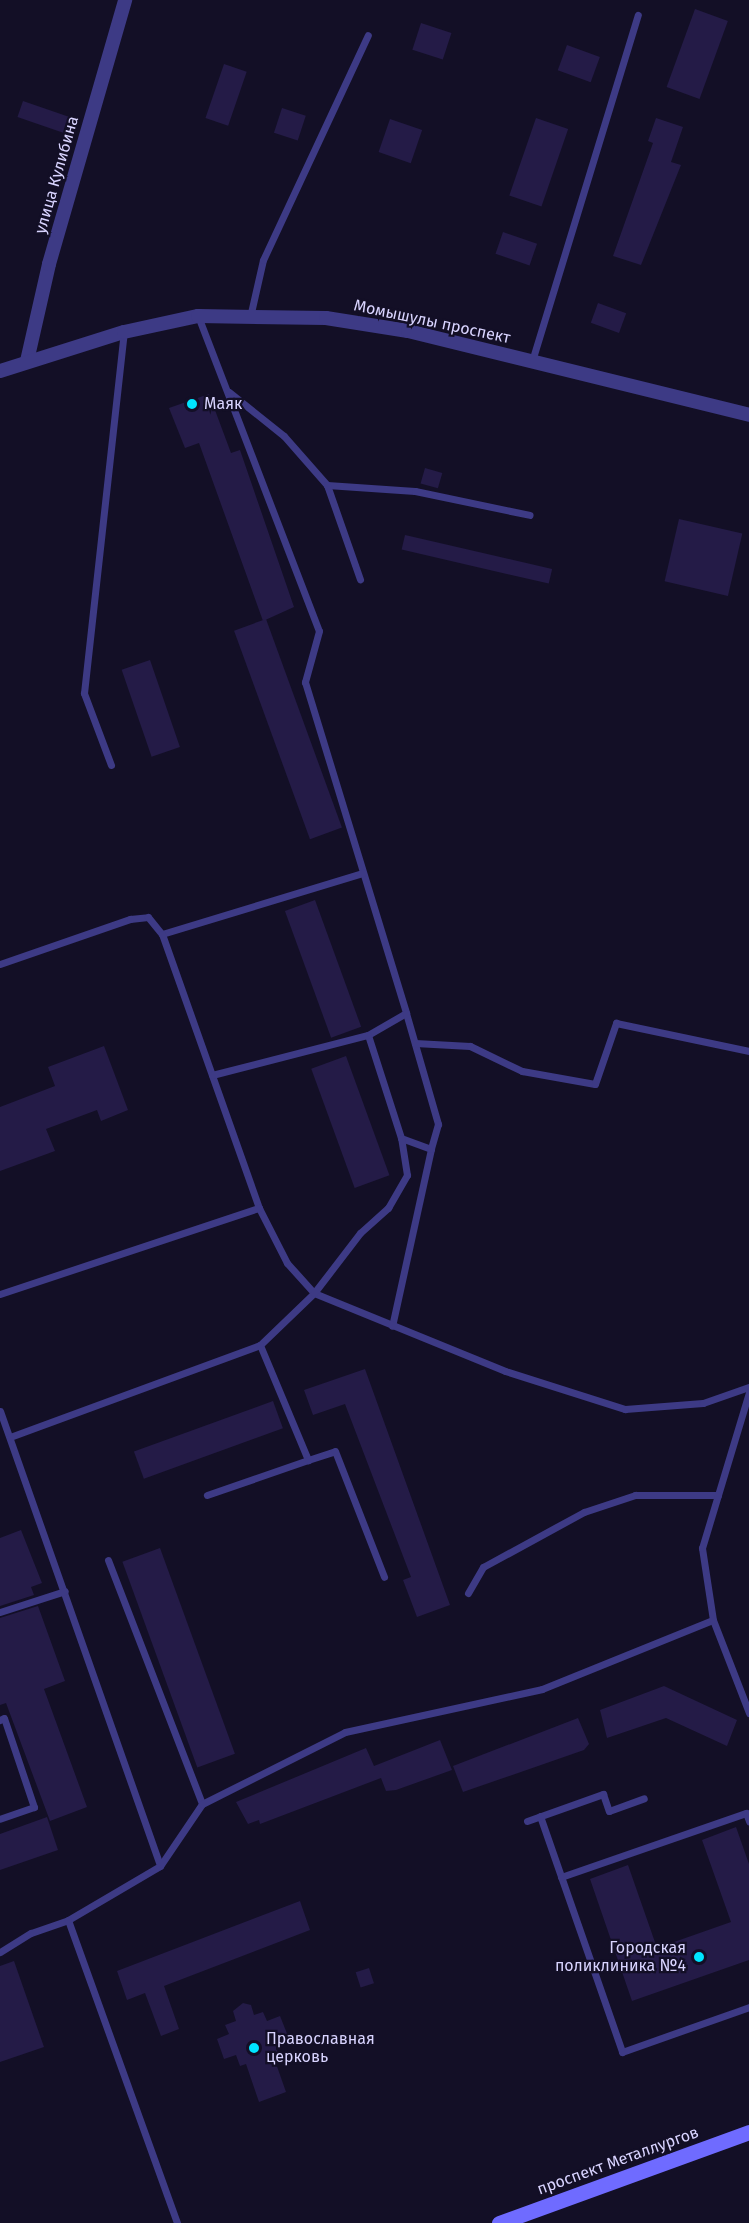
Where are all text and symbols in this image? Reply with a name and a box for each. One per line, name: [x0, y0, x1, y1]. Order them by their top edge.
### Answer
street label: улица Кулибина: [31, 114, 83, 236]
street label: Момышулы проспект: [352, 296, 512, 348]
place label: Маяк: [204, 394, 242, 414]
marker: Маяк: [185, 397, 199, 411]
place label: Городская поликлиника №4: [555, 1938, 686, 1976]
marker: Городская поликлиника №4: [690, 1948, 708, 1966]
place label: Православная церковь: [266, 2029, 375, 2067]
marker: Православная церковь: [247, 2041, 261, 2055]
street label: проспект Металлургов: [535, 2123, 701, 2199]

